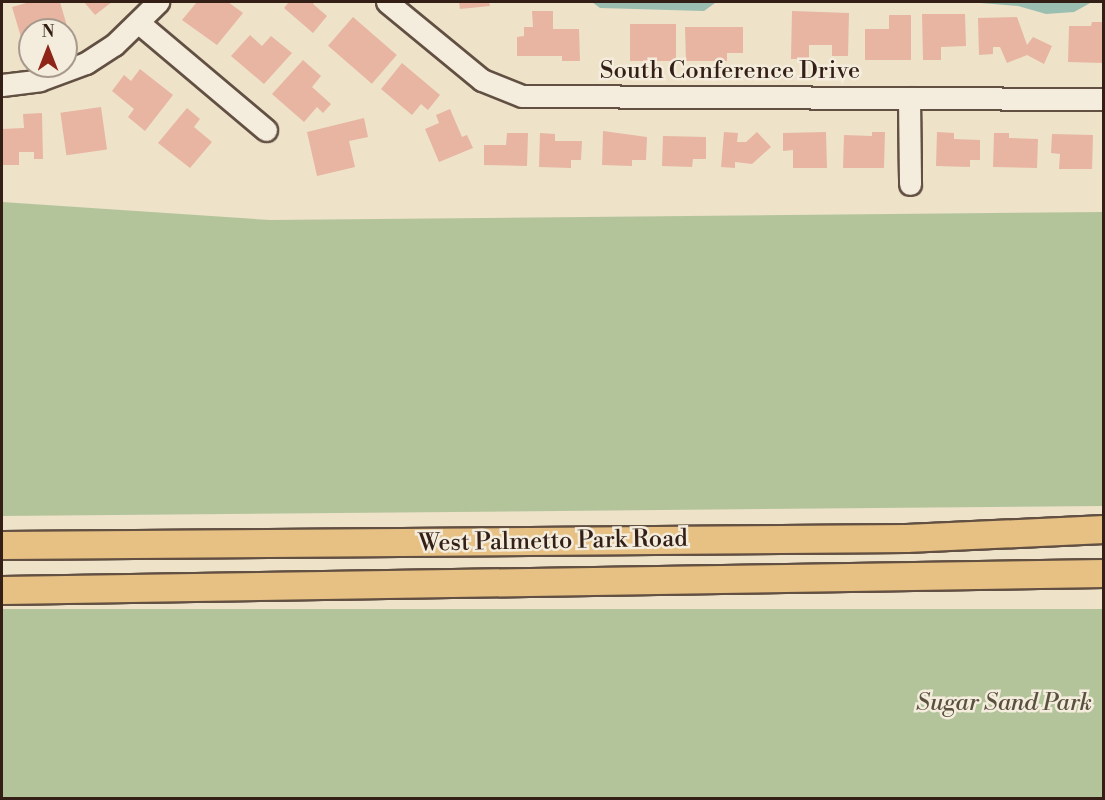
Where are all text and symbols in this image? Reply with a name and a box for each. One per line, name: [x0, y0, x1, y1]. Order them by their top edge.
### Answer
north arrow: [18, 18, 78, 78]
text: N: [42, 22, 54, 42]
street label: South Conference Drive: [600, 58, 860, 86]
street label: West Palmetto Park Road: [418, 525, 688, 559]
park label: Sugar Sand Park: [916, 690, 1092, 718]

